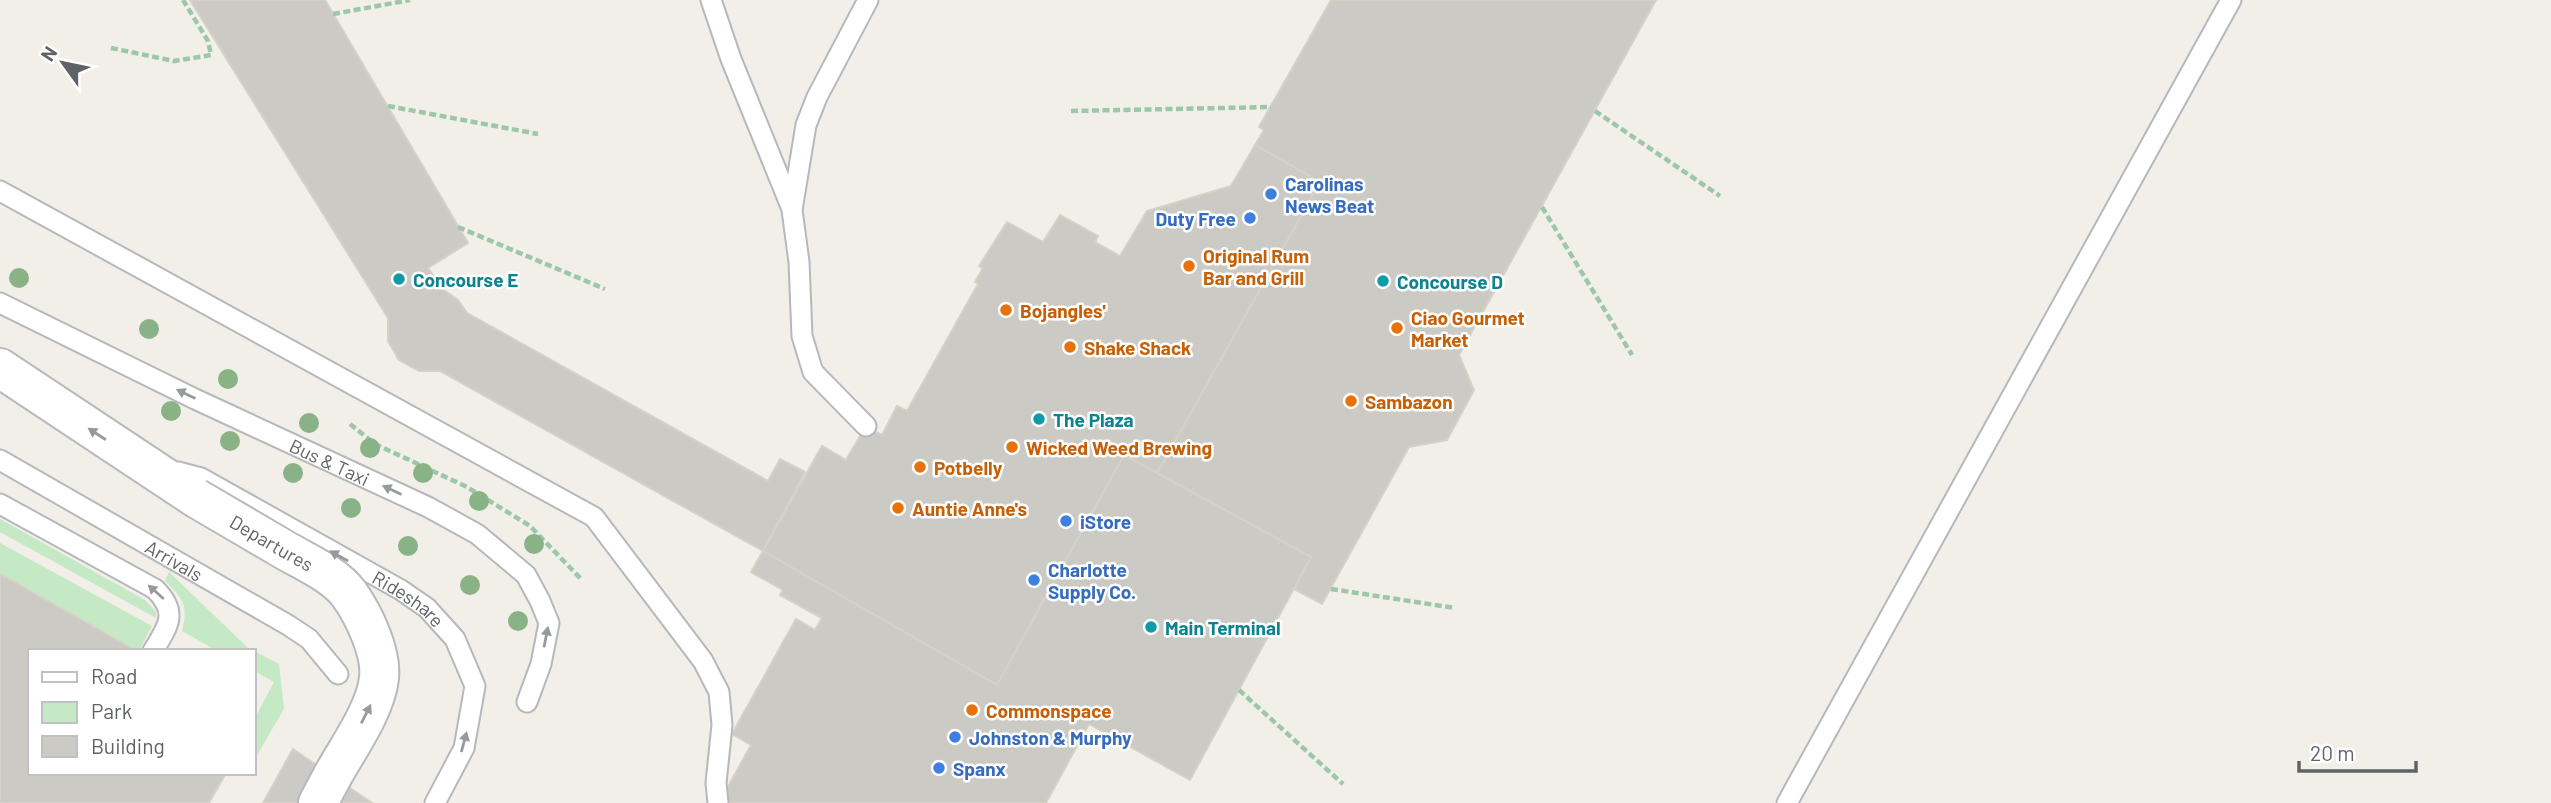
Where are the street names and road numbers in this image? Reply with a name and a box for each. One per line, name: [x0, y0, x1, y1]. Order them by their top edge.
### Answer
street label: Bus & Taxi: [286, 433, 373, 490]
street label: Departures: [226, 509, 318, 575]
street label: Arrivals: [142, 534, 207, 585]
street label: Rideshare: [369, 565, 450, 631]

